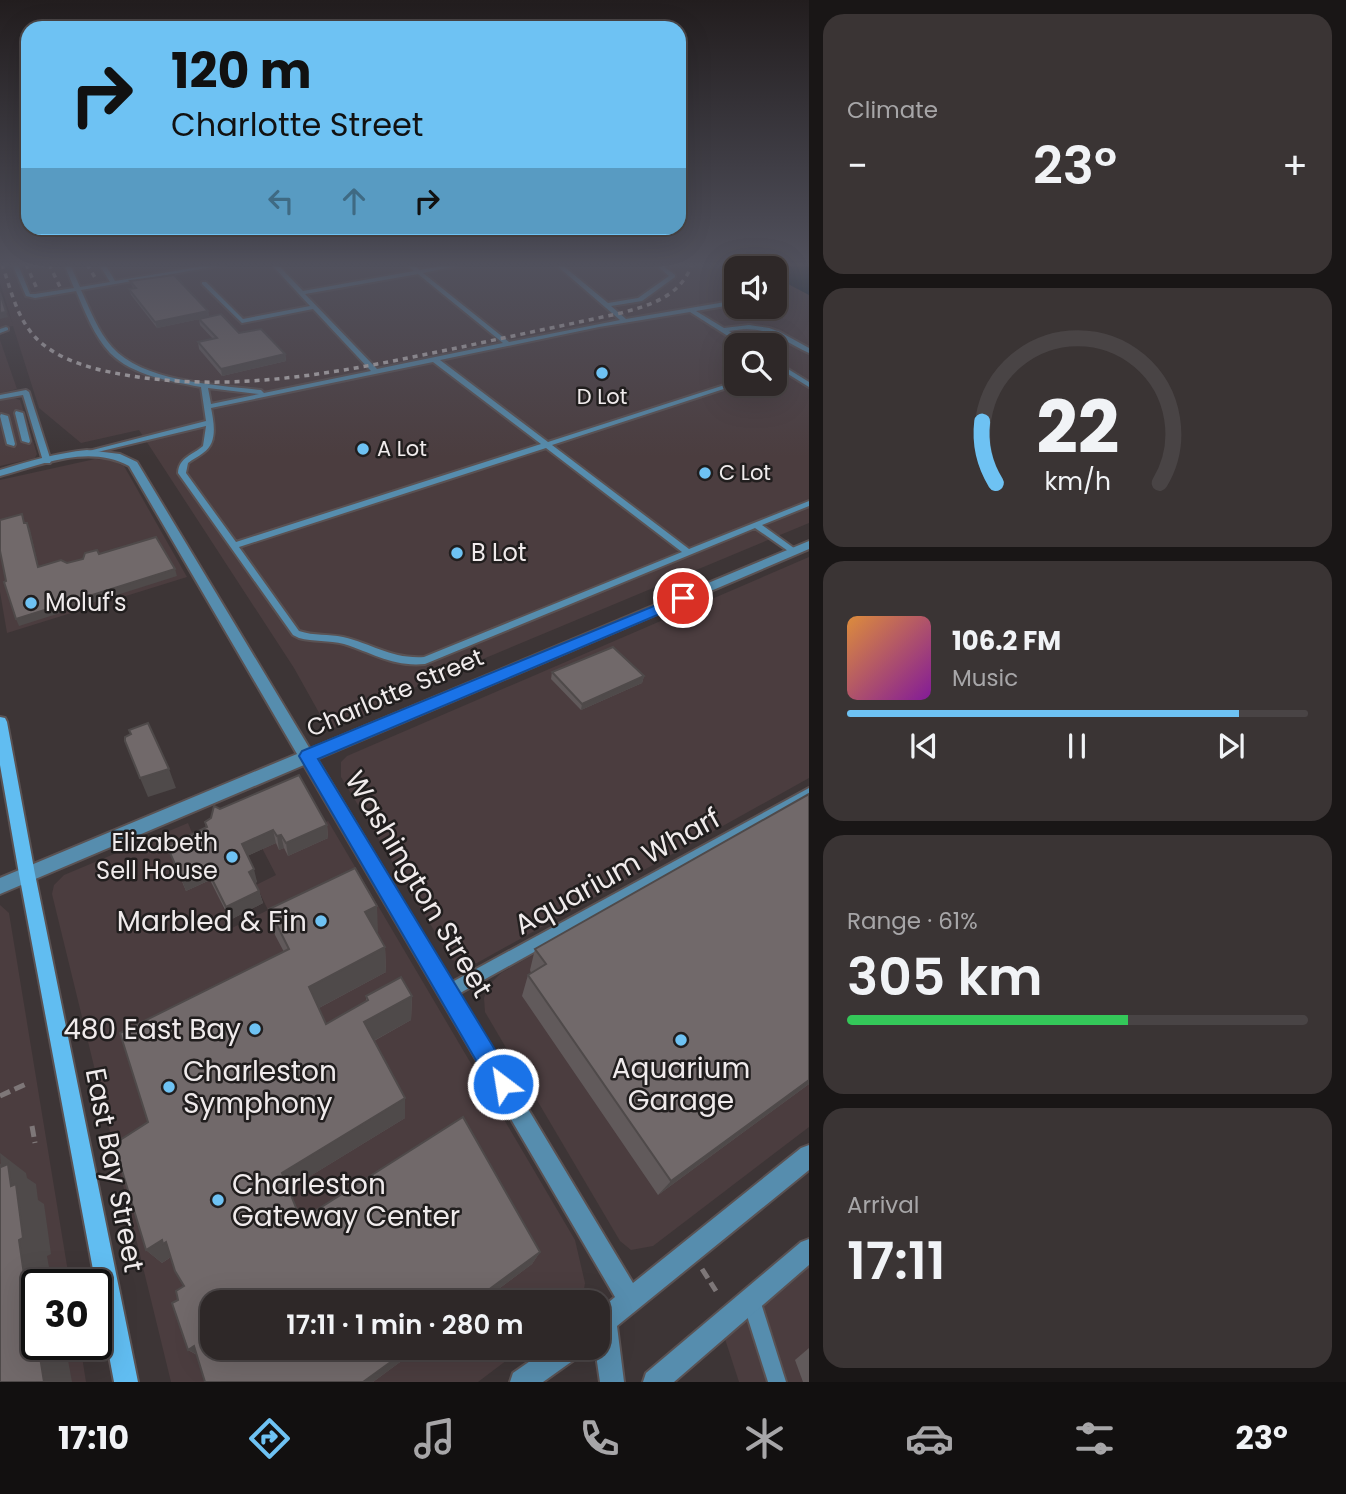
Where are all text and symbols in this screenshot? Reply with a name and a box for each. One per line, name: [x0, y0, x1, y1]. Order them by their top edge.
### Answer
text: 120 m: [171, 37, 312, 105]
icon: right: [56, 49, 147, 140]
text: Climate: [847, 94, 938, 126]
text: Charlotte Street: [171, 102, 423, 147]
text: 23°: [1033, 129, 1117, 202]
text: −: [847, 139, 868, 192]
text: +: [1282, 139, 1308, 192]
icon: left: [262, 182, 300, 220]
icon: ahead: [335, 182, 373, 220]
icon: right: [408, 182, 446, 220]
map controls: [724, 256, 787, 396]
button: sound: [724, 256, 787, 319]
button: search: [724, 333, 787, 396]
marker: D Lot: [594, 365, 610, 381]
text: 22: [1036, 378, 1119, 479]
place label: D Lot: [577, 382, 627, 411]
place label: A Lot: [377, 434, 427, 463]
marker: A Lot: [355, 441, 371, 457]
place label: C Lot: [719, 458, 771, 487]
text: km/h: [1044, 464, 1111, 499]
marker: C Lot: [697, 465, 713, 481]
place label: B Lot: [471, 536, 527, 569]
marker: B Lot: [449, 545, 465, 561]
pin: [653, 568, 713, 628]
icon: arrive: [664, 579, 702, 617]
place label: Moluf's: [45, 586, 127, 619]
marker: Moluf's: [23, 595, 39, 611]
text: 106.2 FM: [952, 623, 1061, 659]
street label: Charlotte Street: [301, 640, 488, 745]
text: Music: [952, 662, 1018, 694]
icon: previous: [905, 727, 943, 765]
icon: pause: [1058, 727, 1096, 765]
icon: next: [1212, 727, 1250, 765]
street label: Washington Street: [335, 764, 502, 1005]
street label: Aquarium Wharf: [507, 799, 727, 944]
place label: Elizabeth Sell House: [96, 826, 218, 887]
marker: Elizabeth Sell House: [224, 849, 240, 865]
place label: Marbled & Fin: [117, 902, 307, 941]
text: Range · 61%: [847, 905, 978, 937]
marker: Marbled & Fin: [313, 913, 329, 929]
text: 305 km: [847, 940, 1042, 1013]
place label: 480 East Bay: [63, 1010, 241, 1049]
marker: 480 East Bay: [247, 1021, 263, 1037]
marker: Aquarium Garage: [673, 1032, 689, 1048]
position arrow: [466, 1047, 540, 1121]
place label: Aquarium Garage: [612, 1049, 750, 1120]
place label: Charleston Symphony: [183, 1052, 337, 1123]
street label: East Bay Street: [76, 1065, 153, 1275]
marker: Charleston Symphony: [161, 1079, 177, 1095]
place label: Charleston Gateway Center: [232, 1165, 460, 1236]
text: Arrival: [847, 1189, 919, 1221]
marker: Charleston Gateway Center: [210, 1192, 226, 1208]
text: 17:11: [847, 1224, 946, 1297]
speed limit sign: 30: [21, 1269, 112, 1360]
text: 17:11 · 1 min · 280 m: [286, 1307, 524, 1343]
icon: directions: [245, 1414, 294, 1463]
icon: music: [410, 1414, 459, 1463]
icon: phone: [575, 1414, 624, 1463]
icon: climate: [740, 1414, 789, 1463]
icon: car: [905, 1414, 954, 1463]
icon: filters: [1070, 1414, 1119, 1463]
text: 17:10: [58, 1415, 129, 1460]
text: 23°: [1235, 1415, 1288, 1460]

